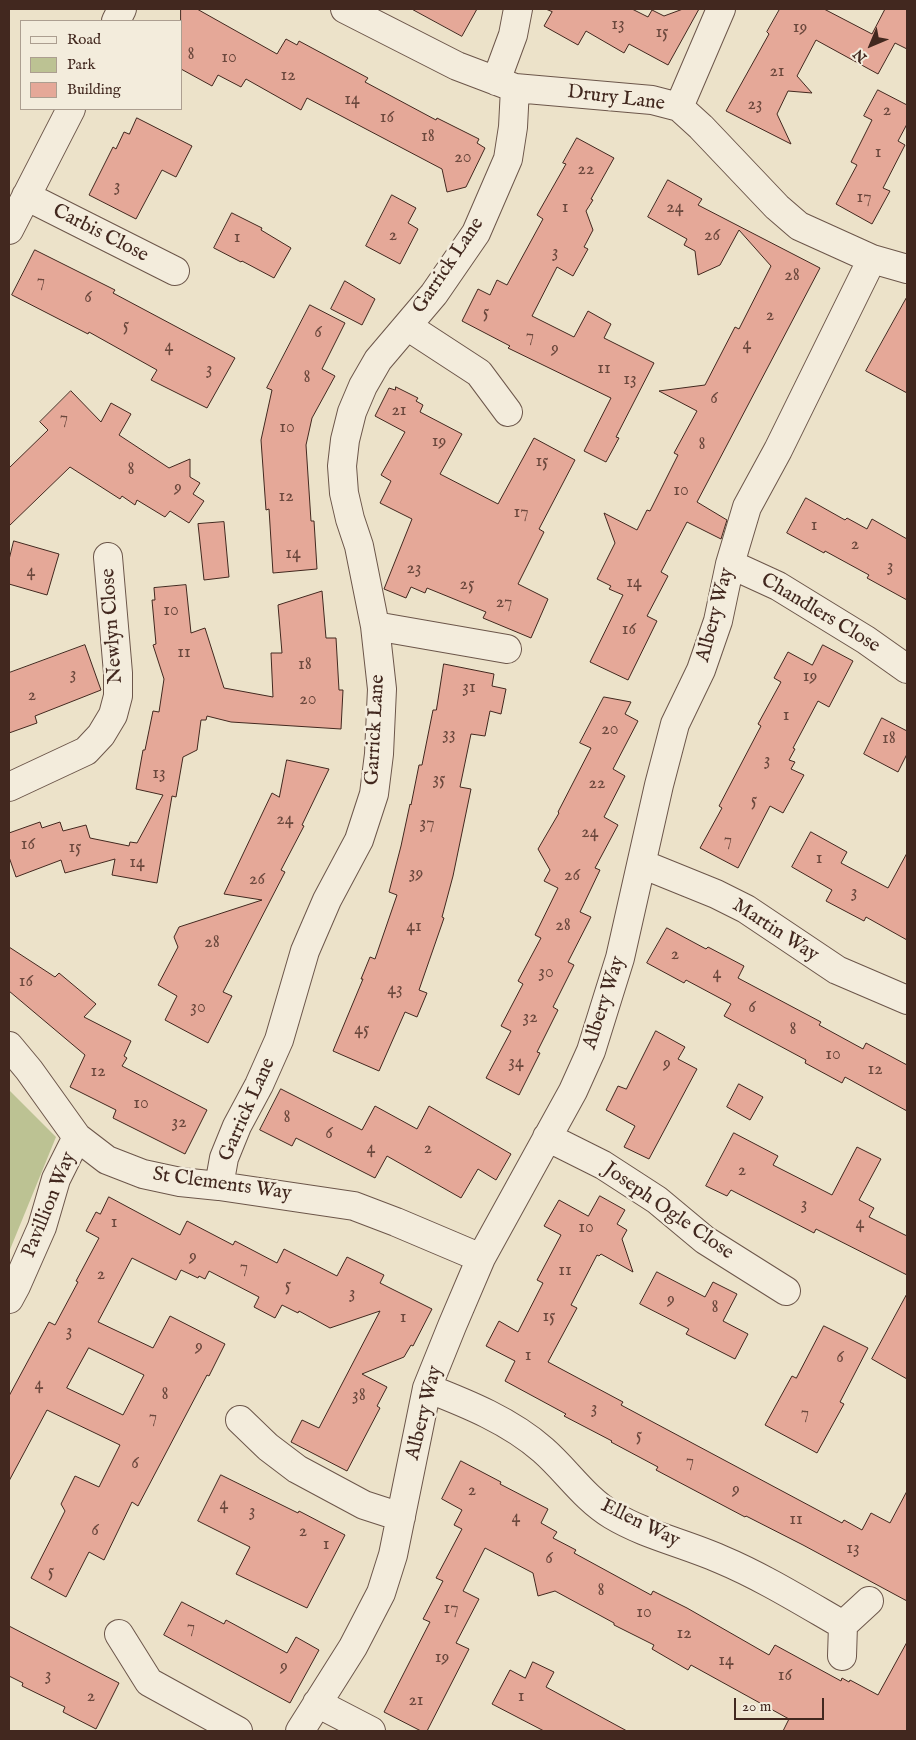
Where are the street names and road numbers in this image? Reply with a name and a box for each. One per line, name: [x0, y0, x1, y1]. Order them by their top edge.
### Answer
street label: Drury Lane: [566, 81, 666, 117]
street label: Carbis Close: [48, 200, 152, 268]
street label: Garrick Lane: [408, 213, 490, 319]
street label: Albery Way: [692, 565, 740, 665]
street label: Newlyn Close: [97, 567, 129, 685]
street label: Chandlers Close: [756, 569, 884, 659]
street label: Garrick Lane: [361, 674, 391, 786]
street label: Martin Way: [727, 894, 823, 968]
street label: Albery Way: [579, 953, 631, 1053]
street label: Garrick Lane: [214, 1054, 282, 1166]
street label: Pavillion Way: [18, 1149, 82, 1261]
street label: Joseph Ogle Close: [598, 1158, 738, 1266]
street label: St Clements Way: [151, 1163, 293, 1207]
street label: Albery Way: [402, 1363, 448, 1463]
street label: Ellen Way: [597, 1495, 683, 1553]

